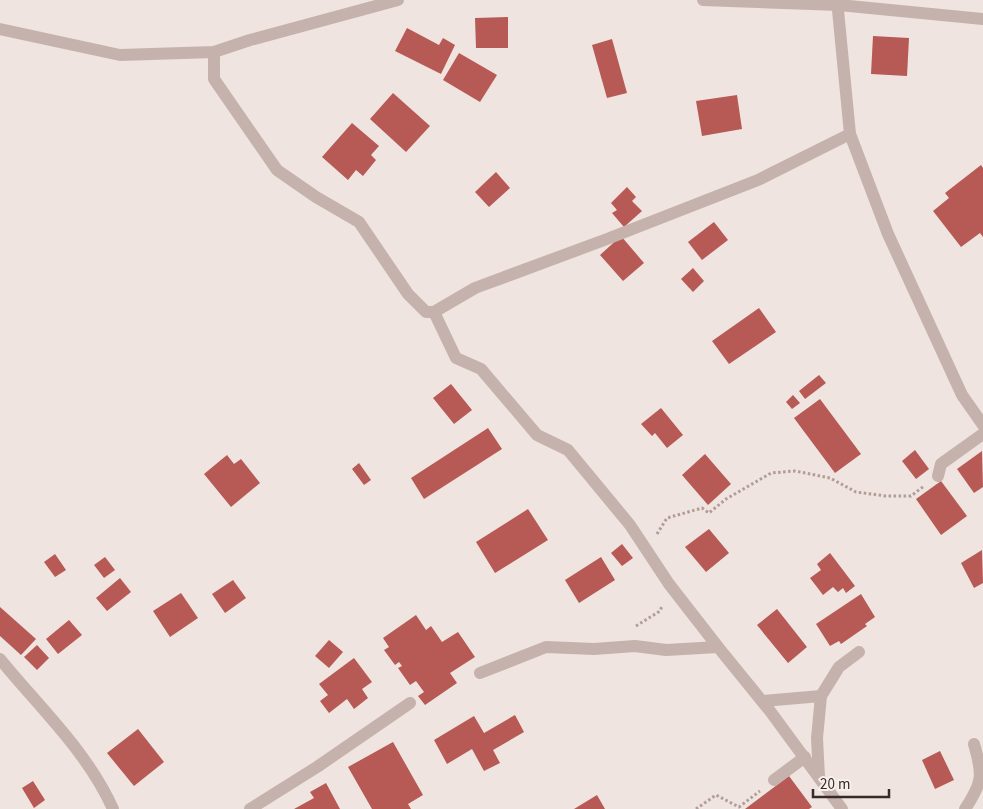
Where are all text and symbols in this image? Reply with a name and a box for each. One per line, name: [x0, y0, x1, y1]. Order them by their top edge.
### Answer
scale bar: [813, 766, 889, 798]
text: 20 m: [820, 774, 850, 795]

